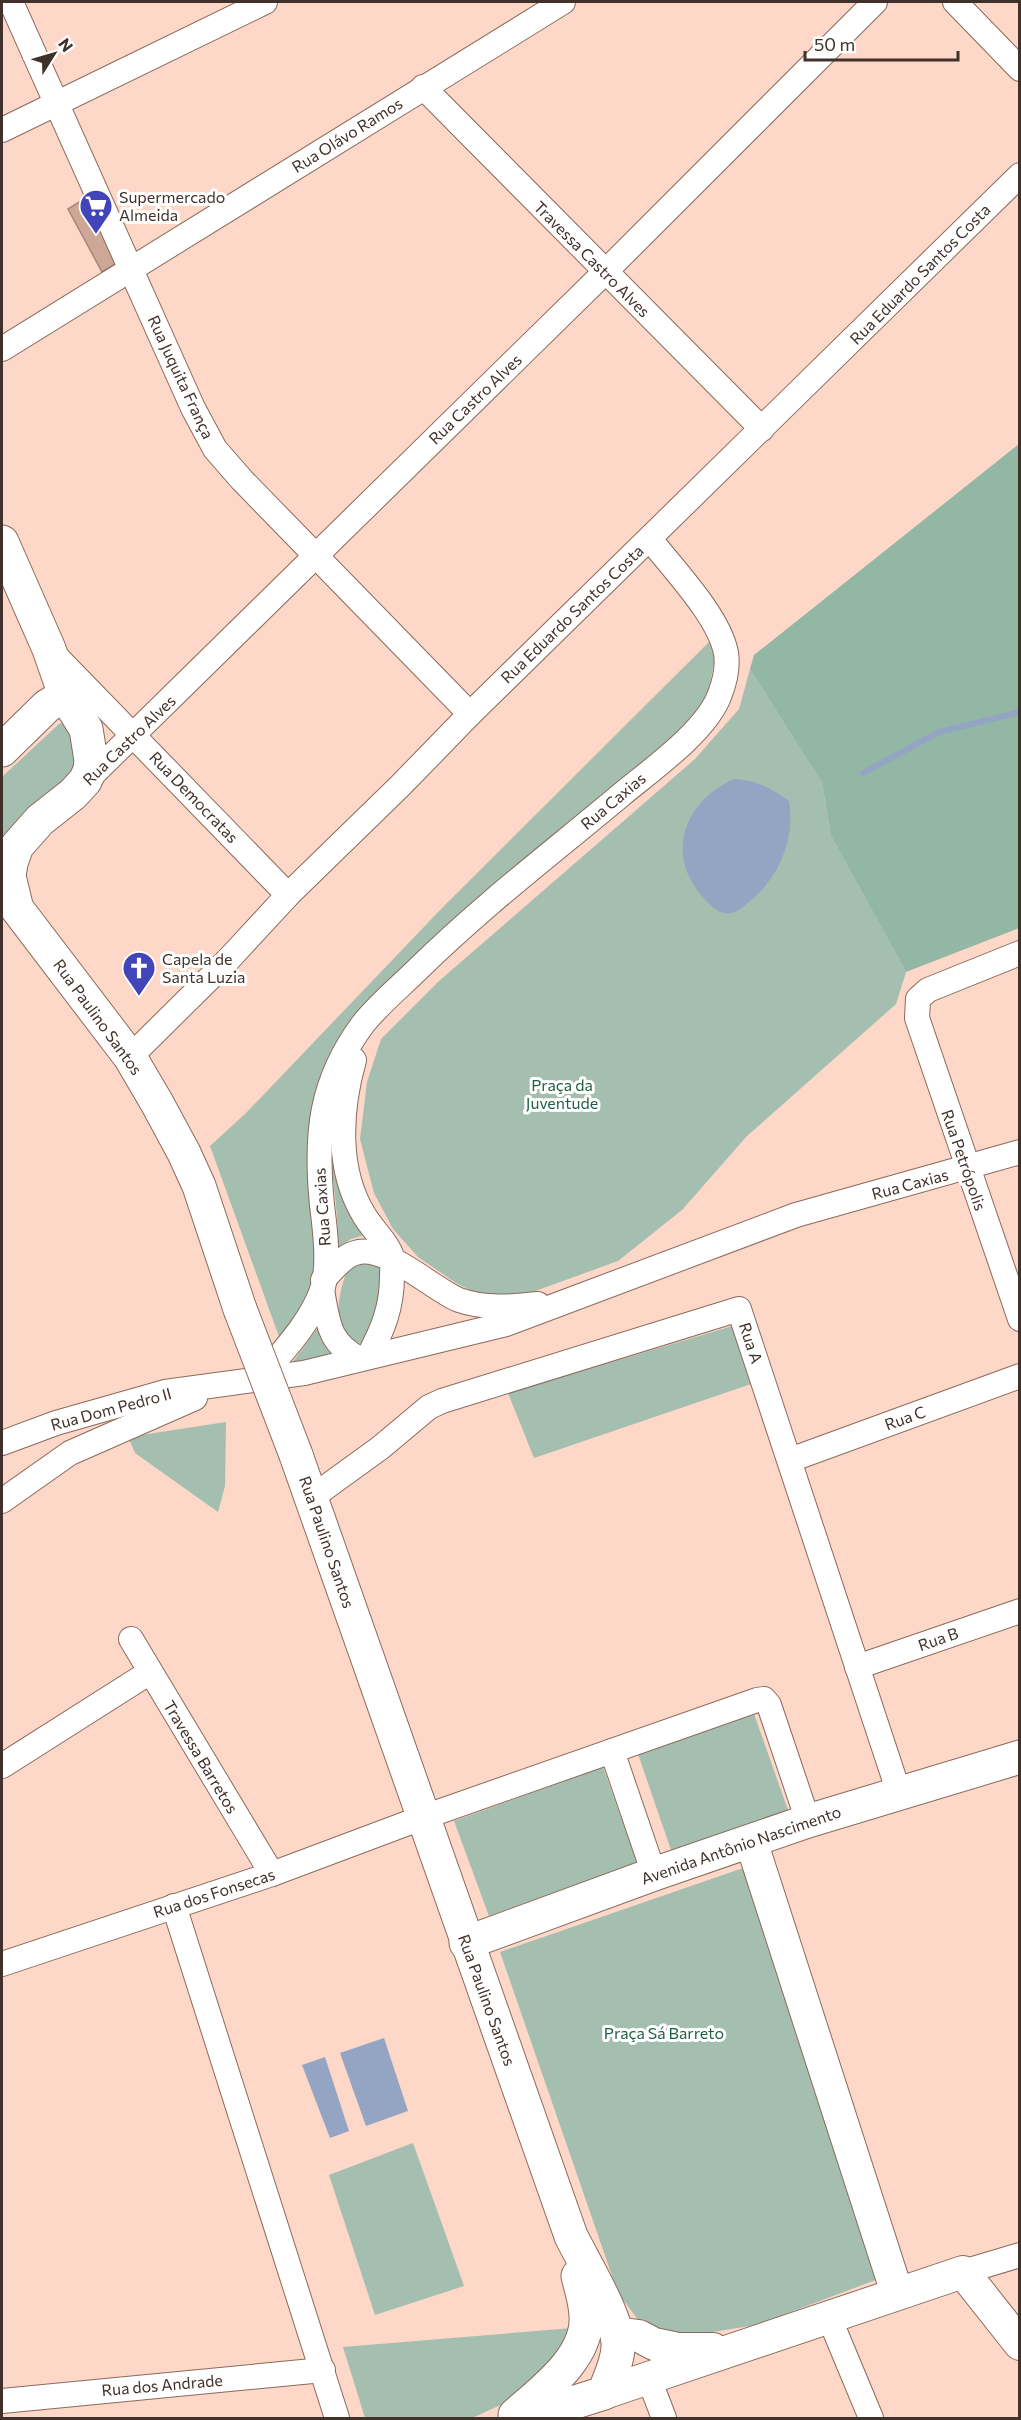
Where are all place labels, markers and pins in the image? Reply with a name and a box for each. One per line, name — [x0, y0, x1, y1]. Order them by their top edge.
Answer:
place label: Supermercado Almeida — [119, 187, 225, 224]
supermarket icon: Supermercado Almeida — [78, 188, 114, 235]
place label: Capela de Santa Luzia — [162, 949, 245, 986]
church icon: Capela de Santa Luzia — [121, 950, 157, 997]

